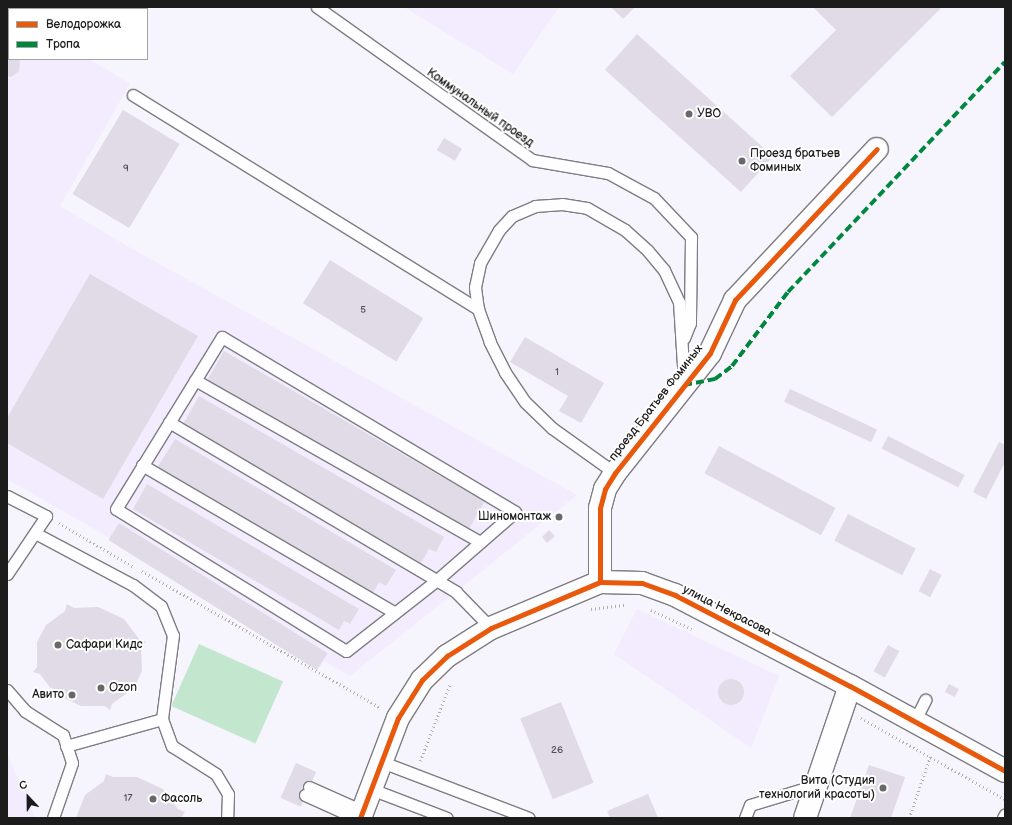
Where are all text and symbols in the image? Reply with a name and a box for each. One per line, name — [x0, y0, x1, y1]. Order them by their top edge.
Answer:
legend — [8, 8, 148, 60]
text: Велодорожка — [46, 17, 121, 32]
text: Тропа — [46, 37, 80, 52]
street label: Коммунальный проезд — [424, 66, 536, 150]
place label: УВО — [697, 107, 721, 121]
marker: УВО — [684, 109, 694, 119]
place label: Проезд братьев Фоминых — [750, 147, 840, 175]
marker: Проезд братьев Фоминых — [737, 156, 747, 166]
house number: 9 — [123, 163, 129, 175]
house number: 5 — [360, 305, 366, 317]
street label: проезд Братьев Фоминых — [606, 342, 706, 464]
house number: 1 — [555, 367, 559, 379]
place label: Шиномонтаж — [478, 510, 551, 524]
marker: Шиномонтаж — [554, 512, 564, 522]
street label: улица Некрасова — [680, 582, 774, 640]
place label: Сафари Кидс — [66, 638, 143, 652]
marker: Сафари Кидс — [53, 640, 63, 650]
place label: Ozon — [109, 681, 137, 695]
marker: Ozon — [96, 683, 106, 693]
place label: Авито — [32, 688, 64, 702]
marker: Авито — [67, 690, 77, 700]
house number: 26 — [551, 745, 563, 757]
place label: Вита (Студия технологий красоты) — [759, 774, 875, 802]
north arrow — [8, 777, 48, 817]
text: С — [17, 778, 29, 793]
marker: Вита (Студия технологий красоты) — [878, 783, 888, 793]
place label: Фасоль — [161, 792, 202, 806]
house number: 17 — [124, 793, 132, 805]
marker: Фасоль — [148, 794, 158, 804]

